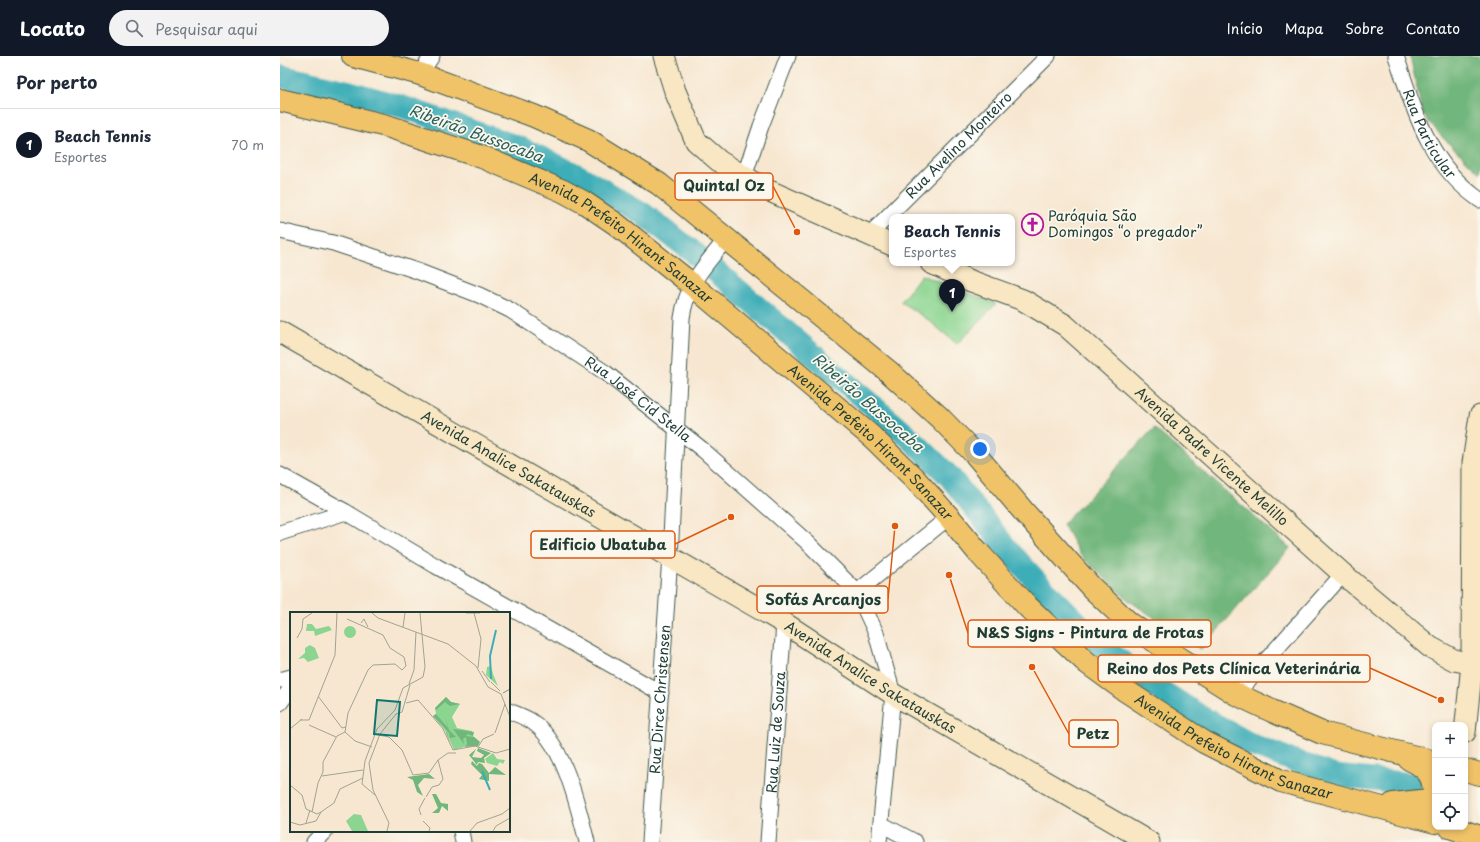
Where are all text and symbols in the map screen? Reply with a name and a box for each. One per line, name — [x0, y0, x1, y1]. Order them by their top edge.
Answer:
search box — [109, 10, 389, 46]
text: Locato — [20, 14, 85, 42]
icon: search — [123, 17, 145, 39]
text: Pesquisar aqui — [155, 17, 258, 40]
text: Início — [1227, 18, 1263, 39]
text: Mapa — [1285, 18, 1323, 39]
text: Sobre — [1345, 18, 1384, 39]
text: Contato — [1406, 18, 1460, 39]
text: Por perto — [16, 69, 97, 95]
street label: Rua Particular — [1398, 86, 1462, 183]
street label: Rua Avelino Monteiro — [900, 87, 1017, 203]
water label: Ribeirão Bussocaba — [406, 98, 547, 168]
text: Beach Tennis — [54, 124, 151, 147]
text: 1 — [26, 135, 32, 154]
text: 70 m — [231, 135, 264, 154]
text: Esportes — [54, 147, 107, 166]
street label: Avenida Prefeito Hirant Sanazar — [526, 167, 718, 309]
callout: Quintal Oz — [675, 173, 773, 200]
text: Quintal Oz — [683, 173, 765, 196]
place label: Paróquia São Domingos “o pregador” — [1048, 205, 1203, 242]
church icon: Paróquia São Domingos “o pregador” — [1020, 211, 1046, 237]
popup — [889, 214, 1015, 266]
text: Beach Tennis — [903, 219, 1001, 242]
text: Esportes — [903, 242, 956, 261]
pin: 1 — [939, 279, 965, 312]
water label: Ribeirão Bussocaba — [808, 347, 930, 457]
street label: Rua José Cid Stella — [581, 351, 696, 447]
street label: Avenida Prefeito Hirant Sanazar — [783, 359, 959, 525]
street label: Avenida Padre Vicente Melillo — [1131, 382, 1294, 531]
street label: Avenida Analice Sakatauskas — [418, 405, 600, 522]
your location — [970, 439, 990, 459]
callout: Edificio Ubatuba — [531, 531, 675, 558]
text: Edificio Ubatuba — [539, 532, 667, 555]
callout: Sofás Arcanjos — [757, 586, 888, 613]
text: Sofás Arcanjos — [765, 587, 881, 610]
inset map — [290, 612, 510, 832]
street label: Avenida Analice Sakatauskas — [781, 615, 960, 738]
callout: N&S Signs - Pintura de Frotas — [968, 620, 1211, 647]
text: N&S Signs - Pintura de Frotas — [976, 620, 1204, 643]
street label: Rua Dirce Christensen — [644, 624, 675, 775]
callout: Reino dos Pets Clínica Veterinária — [1098, 655, 1370, 682]
text: Reino dos Pets Clínica Veterinária — [1107, 656, 1361, 679]
street label: Rua Luiz de Souza — [761, 670, 790, 794]
street label: Avenida Prefeito Hirant Sanazar — [1131, 688, 1336, 804]
callout: Petz — [1069, 720, 1118, 747]
text: Petz — [1077, 721, 1109, 744]
map controls — [1432, 722, 1468, 830]
button: + — [1432, 722, 1468, 758]
button: − — [1432, 758, 1468, 794]
button: locate — [1432, 794, 1468, 830]

